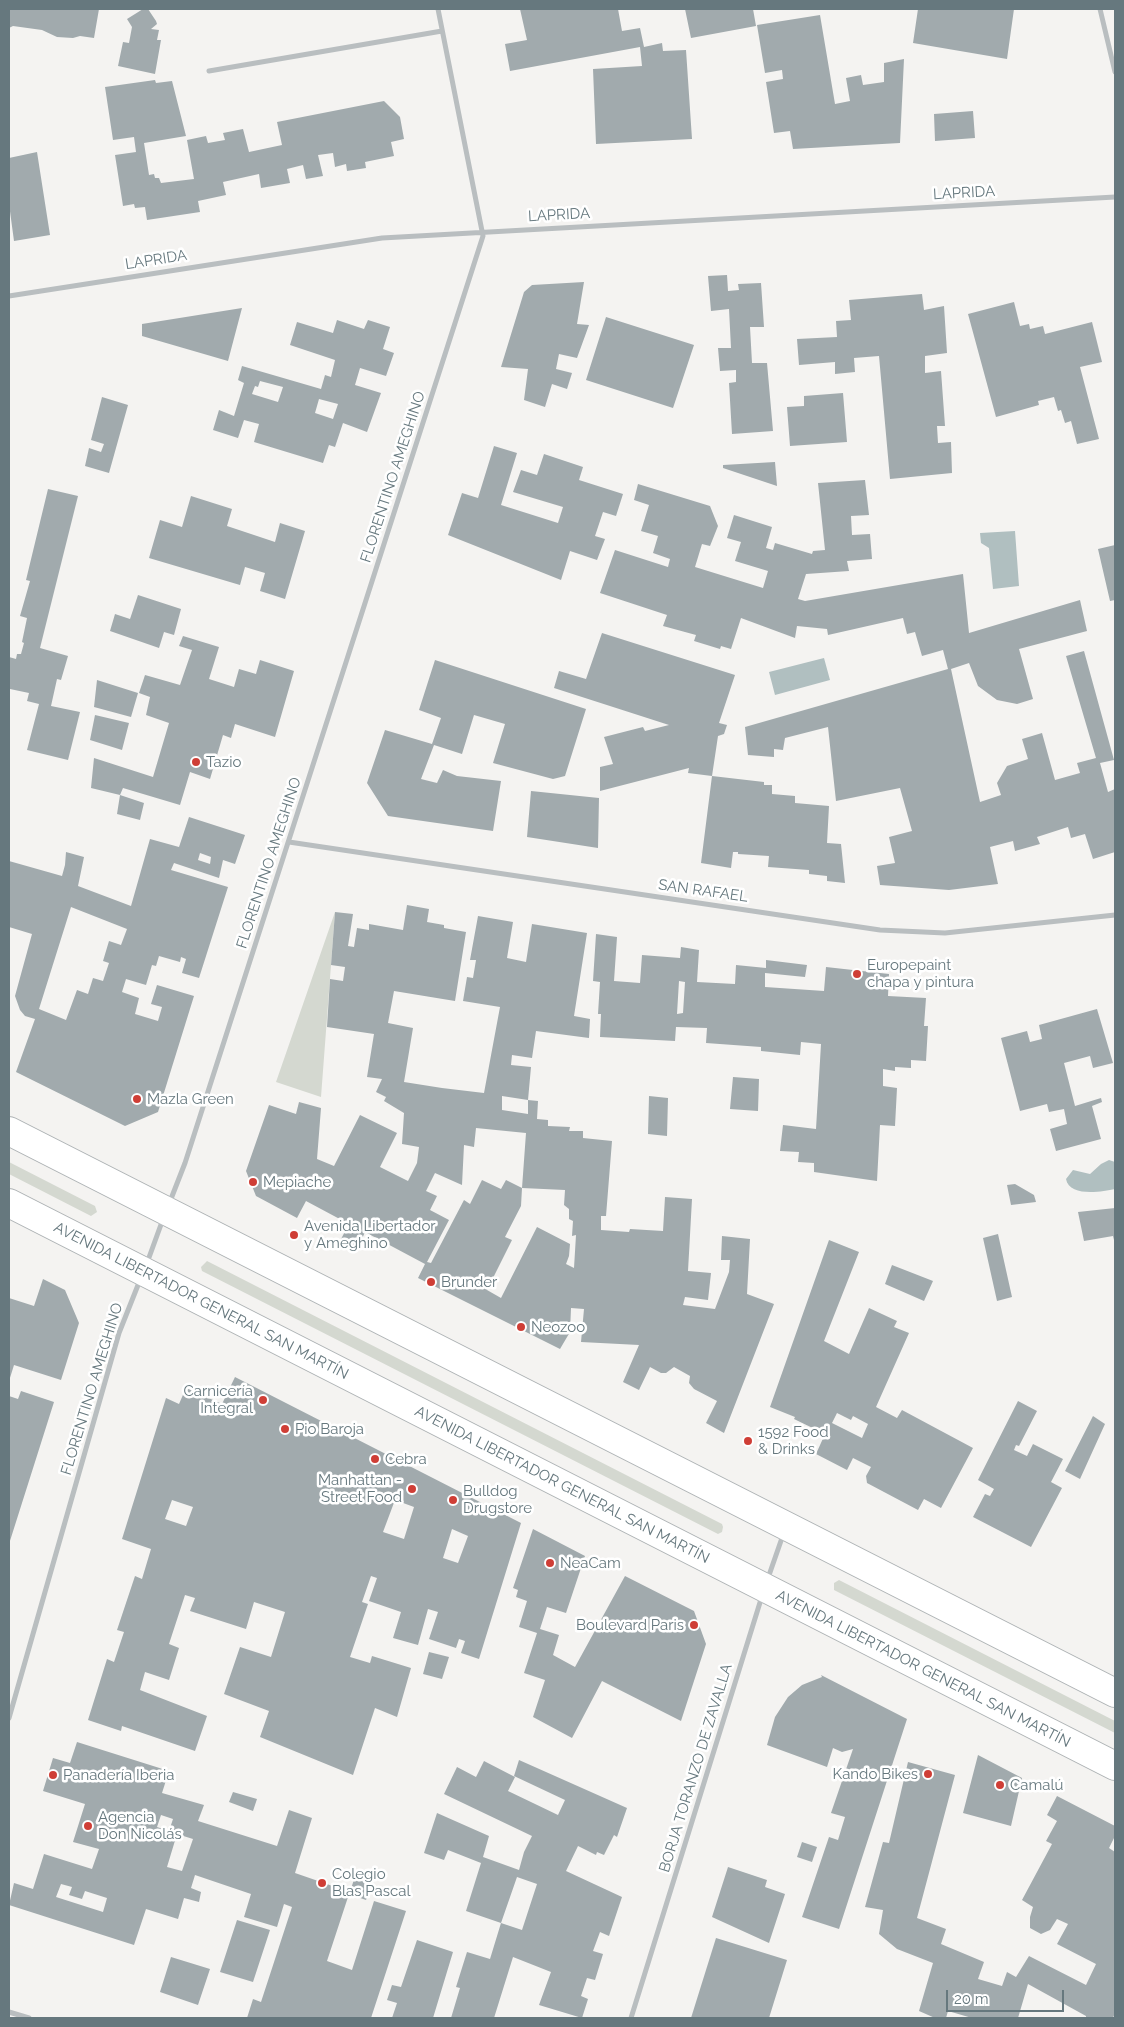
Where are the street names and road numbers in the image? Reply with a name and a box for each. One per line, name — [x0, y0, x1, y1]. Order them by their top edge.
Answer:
street label: LAPRIDA — [932, 182, 996, 204]
street label: LAPRIDA — [527, 204, 591, 226]
street label: LAPRIDA — [124, 246, 188, 274]
street label: FLORENTINO AMEGHINO — [357, 389, 429, 565]
street label: FLORENTINO AMEGHINO — [233, 775, 305, 951]
street label: SAN RAFAEL — [657, 876, 749, 906]
street label: AVENIDA LIBERTADOR GENERAL SAN MARTÍN — [51, 1218, 351, 1384]
street label: FLORENTINO AMEGHINO — [57, 1301, 127, 1477]
street label: AVENIDA LIBERTADOR GENERAL SAN MARTÍN — [412, 1402, 712, 1568]
street label: AVENIDA LIBERTADOR GENERAL SAN MARTÍN — [773, 1586, 1073, 1752]
street label: BORJA TORANZO DE ZAVALLA — [656, 1662, 736, 1874]

